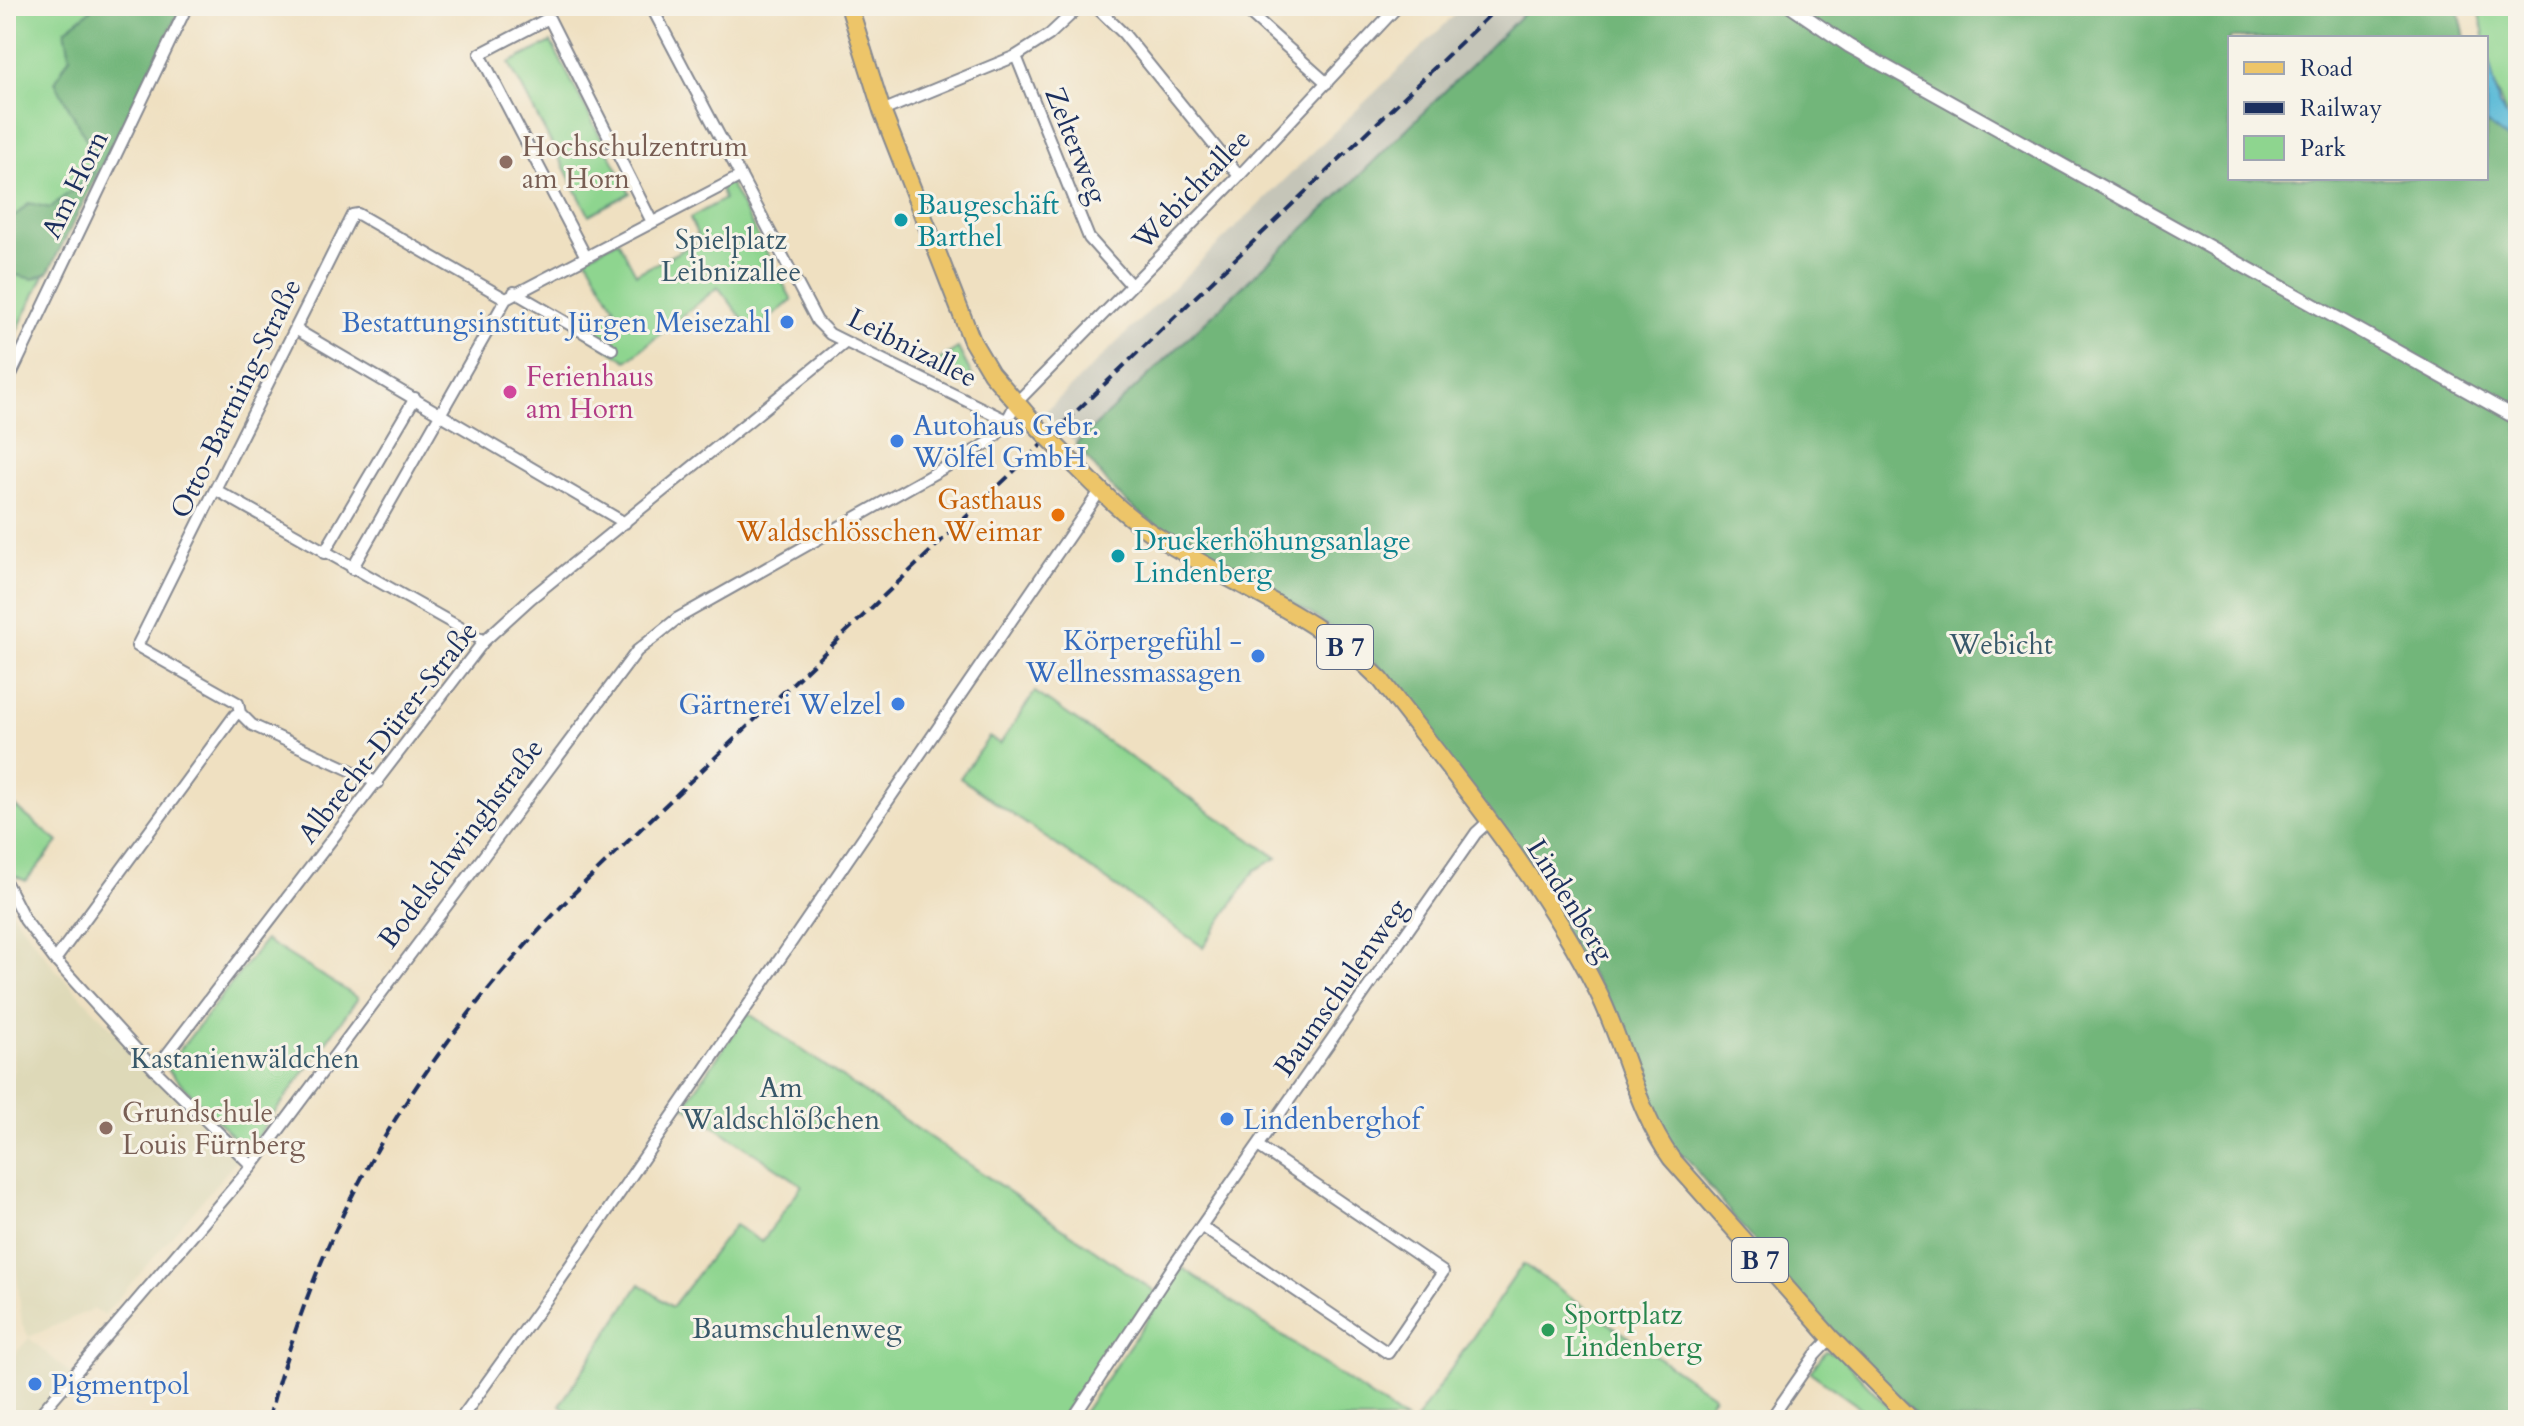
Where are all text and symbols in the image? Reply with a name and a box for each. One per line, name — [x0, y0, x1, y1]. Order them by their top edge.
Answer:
legend — [2228, 36, 2488, 180]
text: Road — [2300, 52, 2353, 85]
street label: Zelterweg — [1036, 81, 1117, 210]
text: Railway — [2300, 92, 2382, 125]
street label: Webichtallee — [1123, 121, 1259, 259]
street label: Am Horn — [32, 124, 117, 245]
place label: Hochschulzentrum am Horn — [522, 128, 748, 198]
text: Park — [2300, 132, 2346, 165]
marker: Hochschulzentrum am Horn — [497, 153, 515, 171]
place label: Baugeschäft Barthel — [917, 186, 1059, 256]
marker: Baugeschäft Barthel — [892, 211, 910, 229]
park label: Spielplatz Leibnizallee — [661, 221, 801, 291]
street label: Otto-Bartning-Straße — [161, 272, 310, 525]
street label: Leibnizallee — [841, 299, 984, 397]
place label: Bestattungsinstitut Jürgen Meisezahl — [341, 304, 771, 342]
marker: Bestattungsinstitut Jürgen Meisezahl — [778, 313, 796, 331]
place label: Ferienhaus am Horn — [526, 358, 654, 428]
marker: Ferienhaus am Horn — [501, 383, 519, 401]
place label: Autohaus Gebr. Wölfel GmbH — [912, 407, 1099, 477]
marker: Autohaus Gebr. Wölfel GmbH — [888, 432, 906, 450]
place label: Gasthaus Waldschlösschen Weimar — [736, 481, 1043, 551]
marker: Gasthaus Waldschlösschen Weimar — [1049, 506, 1067, 524]
place label: Druckerhöhungsanlage Lindenberg — [1134, 522, 1411, 592]
marker: Druckerhöhungsanlage Lindenberg — [1109, 547, 1127, 565]
street label: Albrecht-Dürer-Straße — [289, 613, 487, 852]
place label: Körpergefühl - Wellnessmassagen — [1025, 622, 1242, 692]
road number: B 7 — [1317, 625, 1373, 669]
park label: Webicht — [1948, 626, 2053, 664]
marker: Körpergefühl - Wellnessmassagen — [1249, 647, 1267, 665]
place label: Gärtnerei Welzel — [678, 686, 882, 724]
marker: Gärtnerei Welzel — [889, 695, 907, 713]
street label: Bodelschwinghstraße — [369, 731, 552, 956]
street label: Lindenberg — [1517, 832, 1623, 969]
street label: Baumschulenweg — [1265, 891, 1417, 1084]
park label: Kastanienwäldchen — [130, 1040, 360, 1078]
park label: Am Waldschlößchen — [681, 1069, 880, 1139]
place label: Grundschule Louis Fürnberg — [122, 1094, 306, 1164]
place label: Lindenberghof — [1243, 1101, 1424, 1139]
marker: Lindenberghof — [1218, 1110, 1236, 1128]
marker: Grundschule Louis Fürnberg — [97, 1119, 115, 1137]
road number: B 7 — [1732, 1238, 1788, 1282]
place label: Sportplatz Lindenberg — [1564, 1296, 1702, 1366]
park label: Baumschulenweg — [692, 1310, 902, 1348]
marker: Sportplatz Lindenberg — [1539, 1321, 1557, 1339]
place label: Pigmentpol — [51, 1366, 189, 1404]
marker: Pigmentpol — [26, 1375, 44, 1393]

